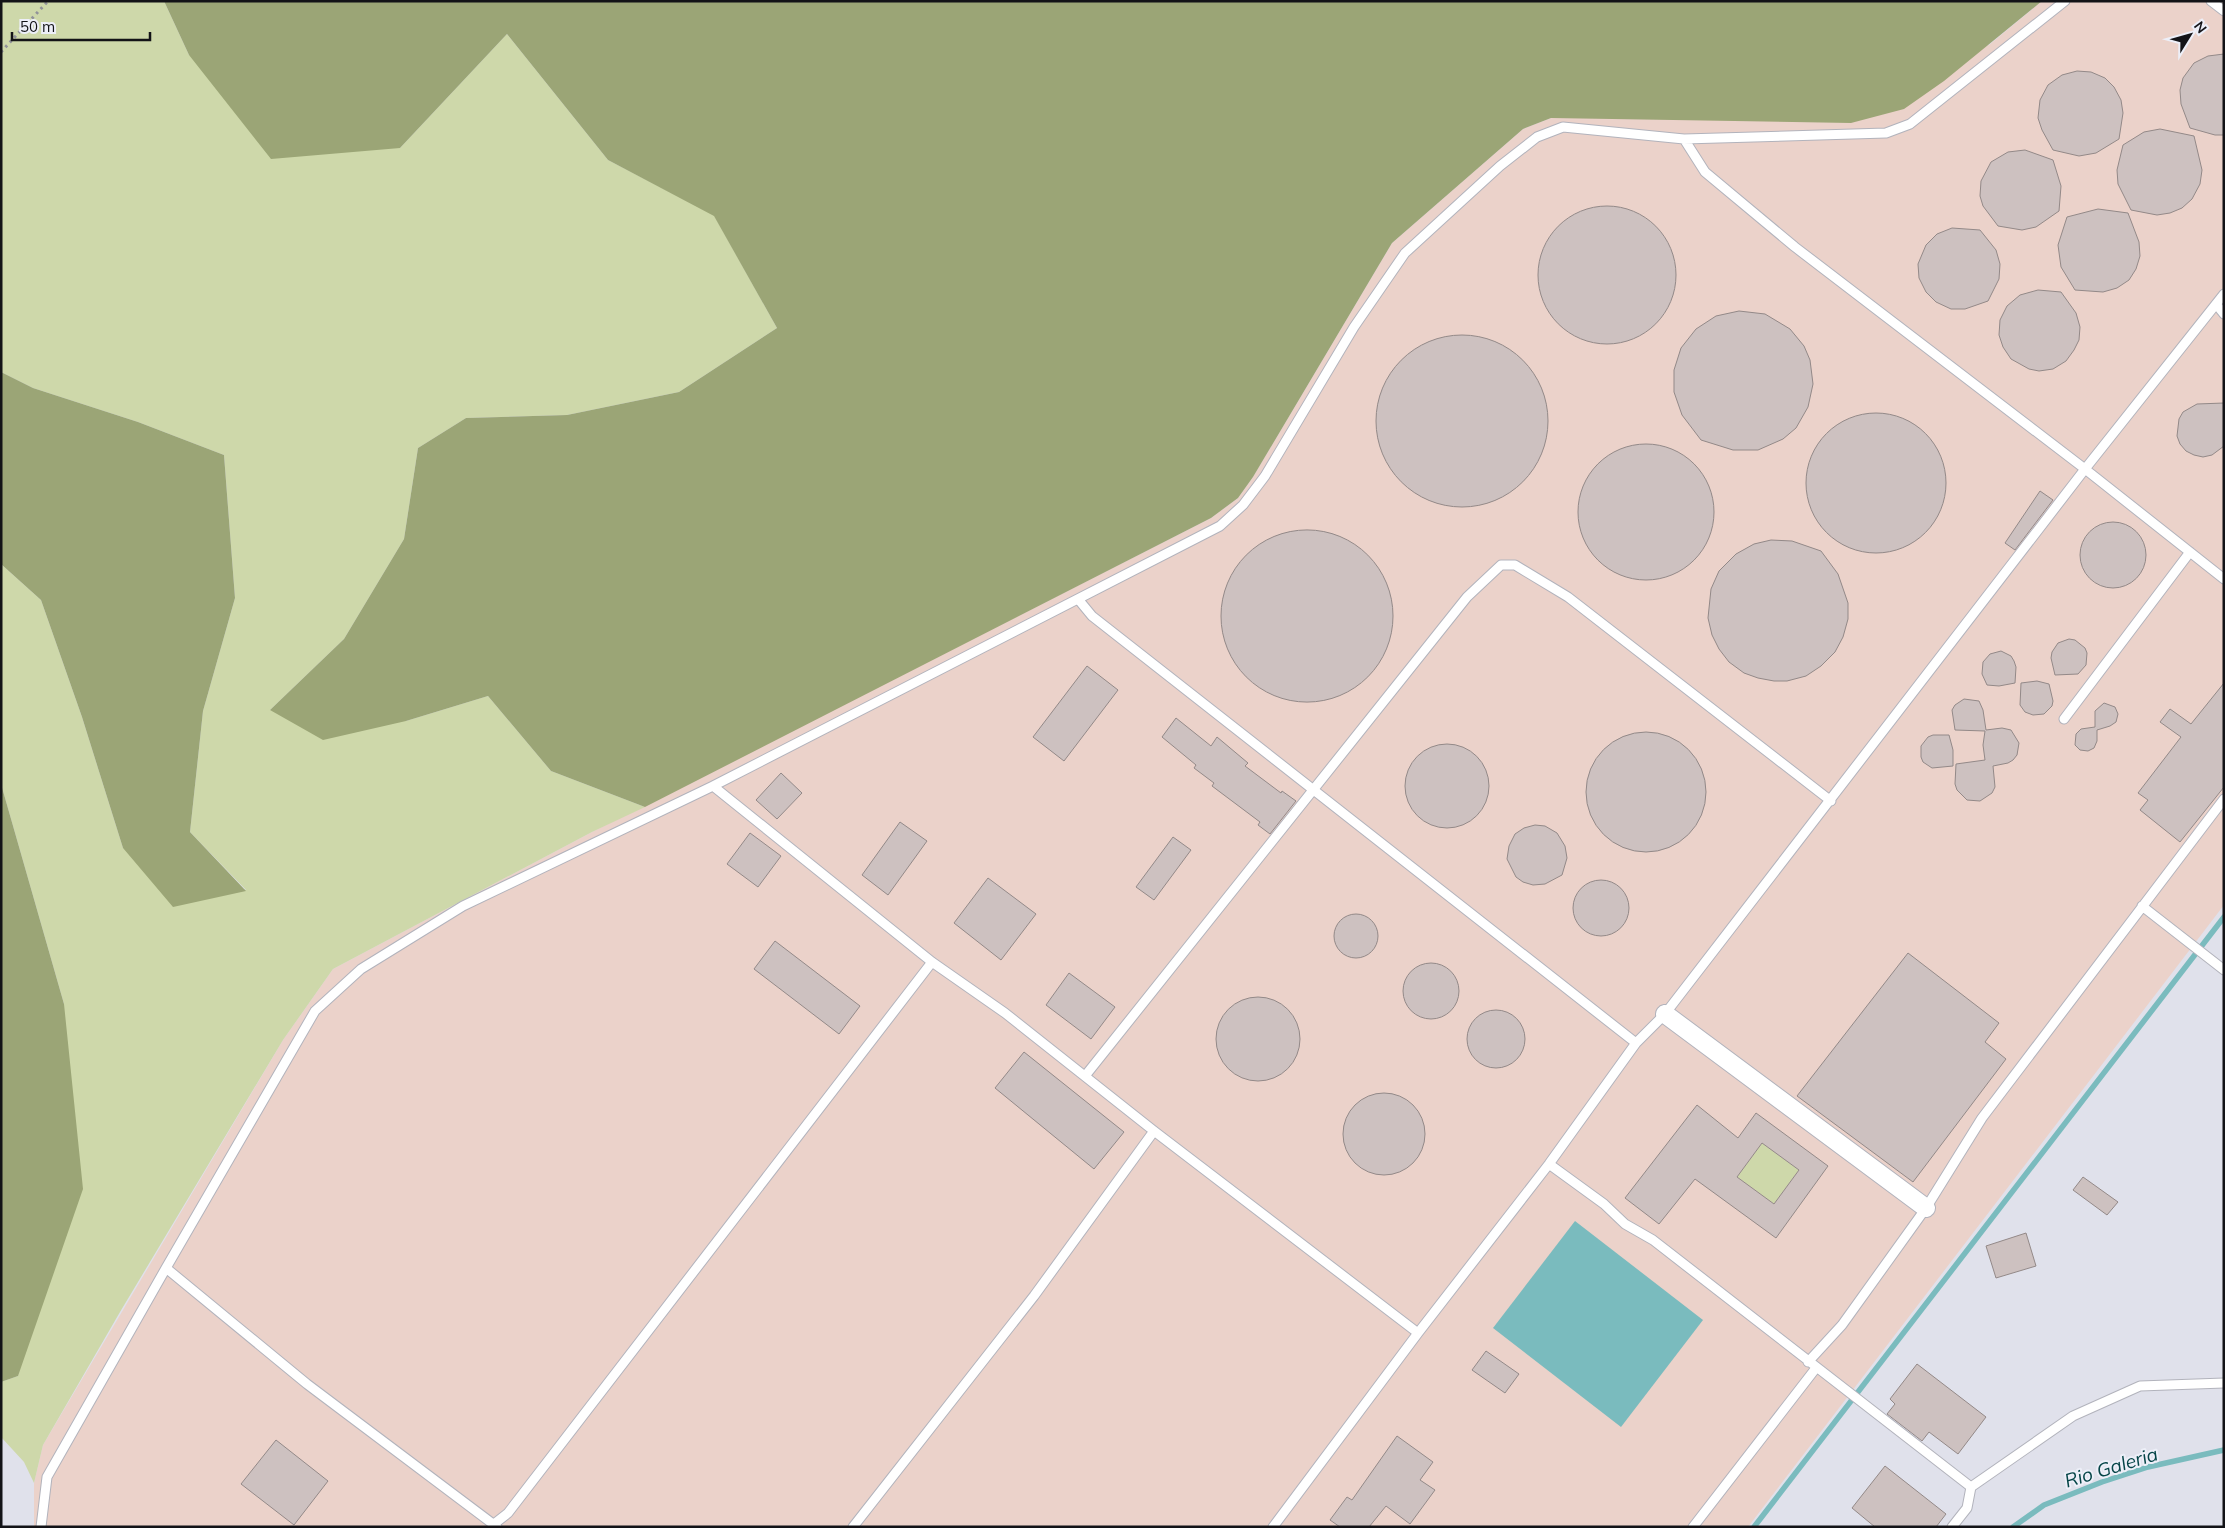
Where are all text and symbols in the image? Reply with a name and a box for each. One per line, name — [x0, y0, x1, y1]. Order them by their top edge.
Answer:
scale bar — [12, 10, 150, 42]
north arrow — [2165, 10, 2215, 60]
text: 50 m — [20, 17, 55, 36]
text: N — [2190, 18, 2211, 37]
water label: Rio Galeria — [2061, 1441, 2161, 1493]

